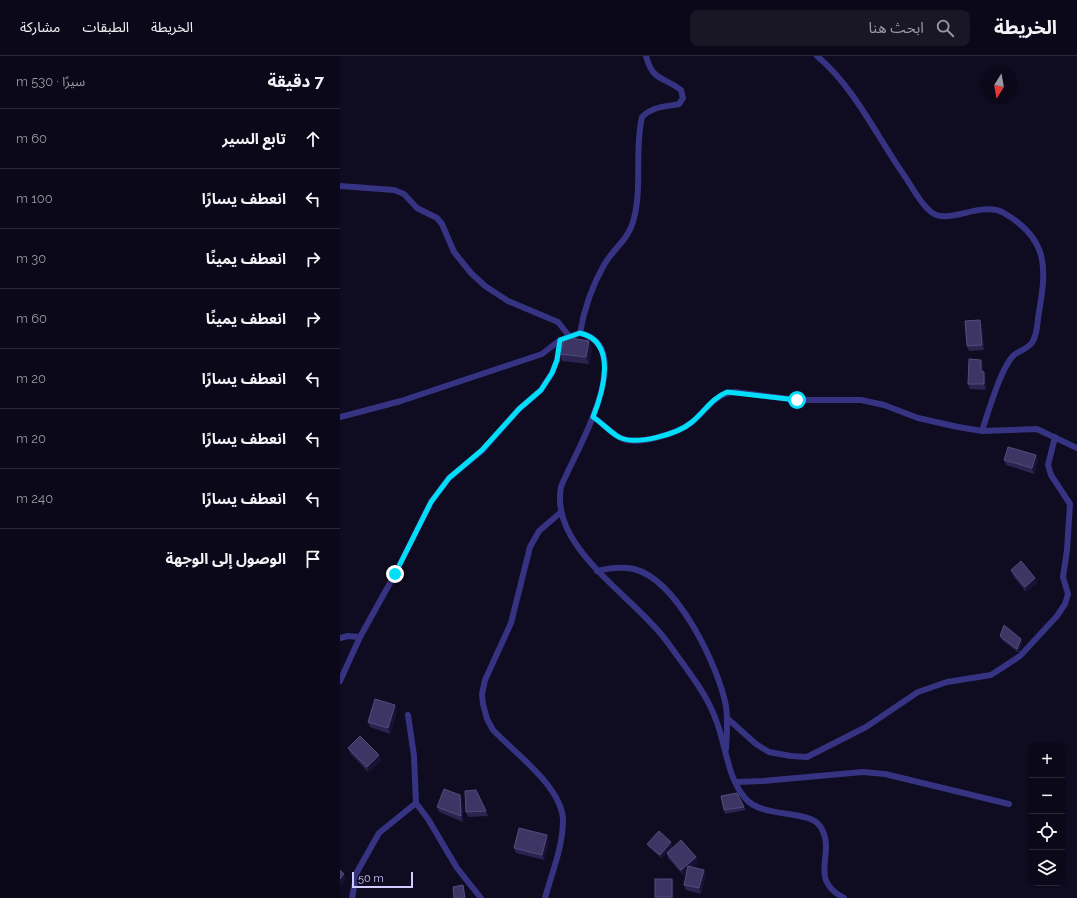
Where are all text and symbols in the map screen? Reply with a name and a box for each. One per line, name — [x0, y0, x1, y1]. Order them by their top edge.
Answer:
search box — [690, 10, 970, 46]
text: الخريطة — [994, 16, 1057, 38]
icon: search — [934, 17, 956, 39]
text: مشاركة — [20, 19, 60, 35]
text: الطبقات — [82, 19, 129, 35]
text: الخريطة — [151, 19, 193, 35]
text: ابحث هنا — [868, 19, 924, 37]
north arrow — [981, 68, 1017, 104]
text: 7 دقيقة — [268, 71, 324, 91]
text: سيرًا · 530 m — [16, 74, 85, 89]
icon: ahead — [302, 128, 324, 150]
text: تابع السير — [222, 130, 286, 148]
text: 60 m — [16, 131, 47, 146]
icon: left — [302, 188, 324, 210]
text: انعطف يسارًا — [202, 190, 286, 208]
text: 100 m — [16, 191, 53, 206]
icon: right — [302, 248, 324, 270]
text: انعطف يمينًا — [206, 250, 286, 268]
text: 30 m — [16, 251, 46, 266]
icon: right — [302, 308, 324, 330]
text: انعطف يمينًا — [206, 310, 286, 328]
text: 60 m — [16, 311, 47, 326]
icon: left — [302, 368, 324, 390]
text: انعطف يسارًا — [202, 370, 286, 388]
text: 20 m — [16, 371, 46, 386]
route start — [788, 391, 806, 409]
icon: left — [302, 428, 324, 450]
text: انعطف يسارًا — [202, 430, 286, 448]
text: 20 m — [16, 431, 46, 446]
icon: left — [302, 488, 324, 510]
text: انعطف يسارًا — [202, 490, 286, 508]
text: 240 m — [16, 491, 53, 506]
icon: arrive — [302, 548, 324, 570]
text: الوصول إلى الوجهة — [166, 550, 286, 568]
route end — [386, 565, 404, 583]
map controls — [1029, 742, 1065, 886]
button: + — [1029, 742, 1065, 778]
button: − — [1029, 778, 1065, 814]
button: locate — [1029, 814, 1065, 850]
button: layers — [1029, 850, 1065, 886]
scale bar — [352, 870, 413, 889]
text: 50 m — [358, 872, 384, 885]

